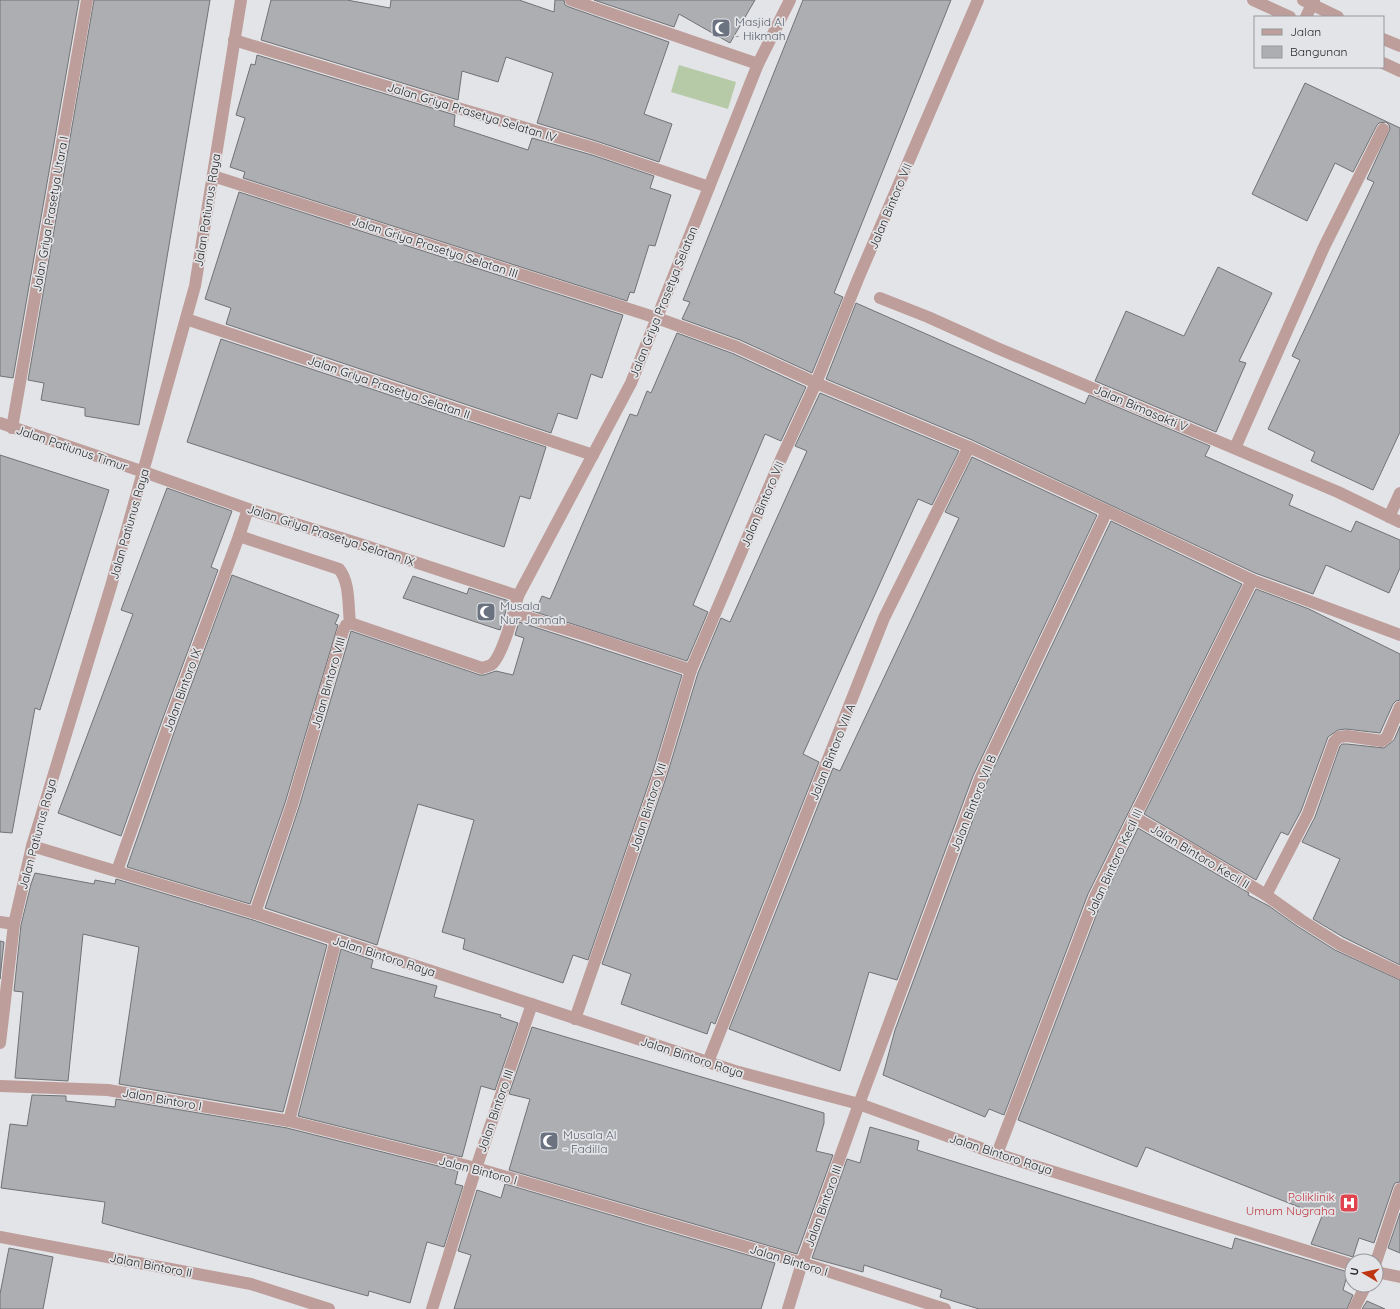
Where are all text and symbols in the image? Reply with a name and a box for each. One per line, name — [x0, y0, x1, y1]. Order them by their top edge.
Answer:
place label: Masjid Al - Hikmah — [735, 14, 786, 43]
legend — [1254, 16, 1384, 68]
mosque icon: Masjid Al - Hikmah — [710, 17, 732, 39]
text: Jalan — [1290, 24, 1321, 39]
text: Bangunan — [1290, 44, 1347, 59]
street label: Jalan Griya Prasetya Selatan IV — [386, 79, 558, 145]
street label: Jalan Griya Prasetya Utara I — [29, 135, 71, 293]
street label: Jalan Patiunus Raya — [191, 152, 223, 268]
street label: Jalan Bintoro VII — [865, 161, 915, 251]
street label: Jalan Griya Prasetya Selatan III — [350, 213, 520, 281]
street label: Jalan Griya Prasetya Selatan — [626, 224, 700, 380]
street label: Jalan Griya Prasetya Selatan II — [306, 352, 472, 422]
street label: Jalan Bimasakti V — [1092, 382, 1190, 435]
street label: Jalan Patiunus Timur — [14, 422, 130, 474]
street label: Jalan Bintoro VII — [737, 459, 787, 549]
street label: Jalan Patiunus Raya — [106, 467, 152, 581]
street label: Jalan Griya Prasetya Selatan IX — [245, 501, 417, 569]
place label: Musala Nur Jannah — [500, 598, 566, 627]
mosque icon: Musala Nur Jannah — [475, 601, 497, 623]
street label: Jalan Bintoro VIII — [308, 635, 348, 731]
street label: Jalan Bintoro IX — [160, 646, 204, 734]
street label: Jalan Bintoro VII A — [806, 701, 858, 802]
street label: Jalan Bintoro VII B — [947, 752, 999, 854]
street label: Jalan Bintoro VII — [627, 761, 669, 853]
street label: Jalan Patiunus Raya — [15, 777, 59, 891]
street label: Jalan Bintoro Kecil III — [1083, 806, 1145, 918]
street label: Jalan Bintoro Kecil II — [1148, 820, 1252, 892]
street label: Jalan Bintoro Raya — [331, 932, 437, 980]
street label: Jalan Bintoro Raya — [639, 1033, 745, 1081]
street label: Jalan Bintoro III — [474, 1068, 516, 1154]
street label: Jalan Bintoro I — [121, 1085, 203, 1113]
place label: Musala Al - Fadilla — [563, 1127, 617, 1156]
mosque icon: Musala Al - Fadilla — [538, 1130, 560, 1152]
street label: Jalan Bintoro Raya — [948, 1130, 1054, 1178]
street label: Jalan Bintoro I — [437, 1152, 519, 1188]
street label: Jalan Bintoro III — [801, 1163, 845, 1249]
place label: Poliklinik Umum Nugraha — [1246, 1189, 1335, 1218]
hospital icon: Poliklinik Umum Nugraha — [1338, 1192, 1360, 1214]
street label: Jalan Bintoro I — [748, 1241, 830, 1279]
street label: Jalan Bintoro II — [108, 1250, 194, 1280]
north arrow — [1344, 1253, 1384, 1293]
text: U — [1347, 1267, 1362, 1276]

